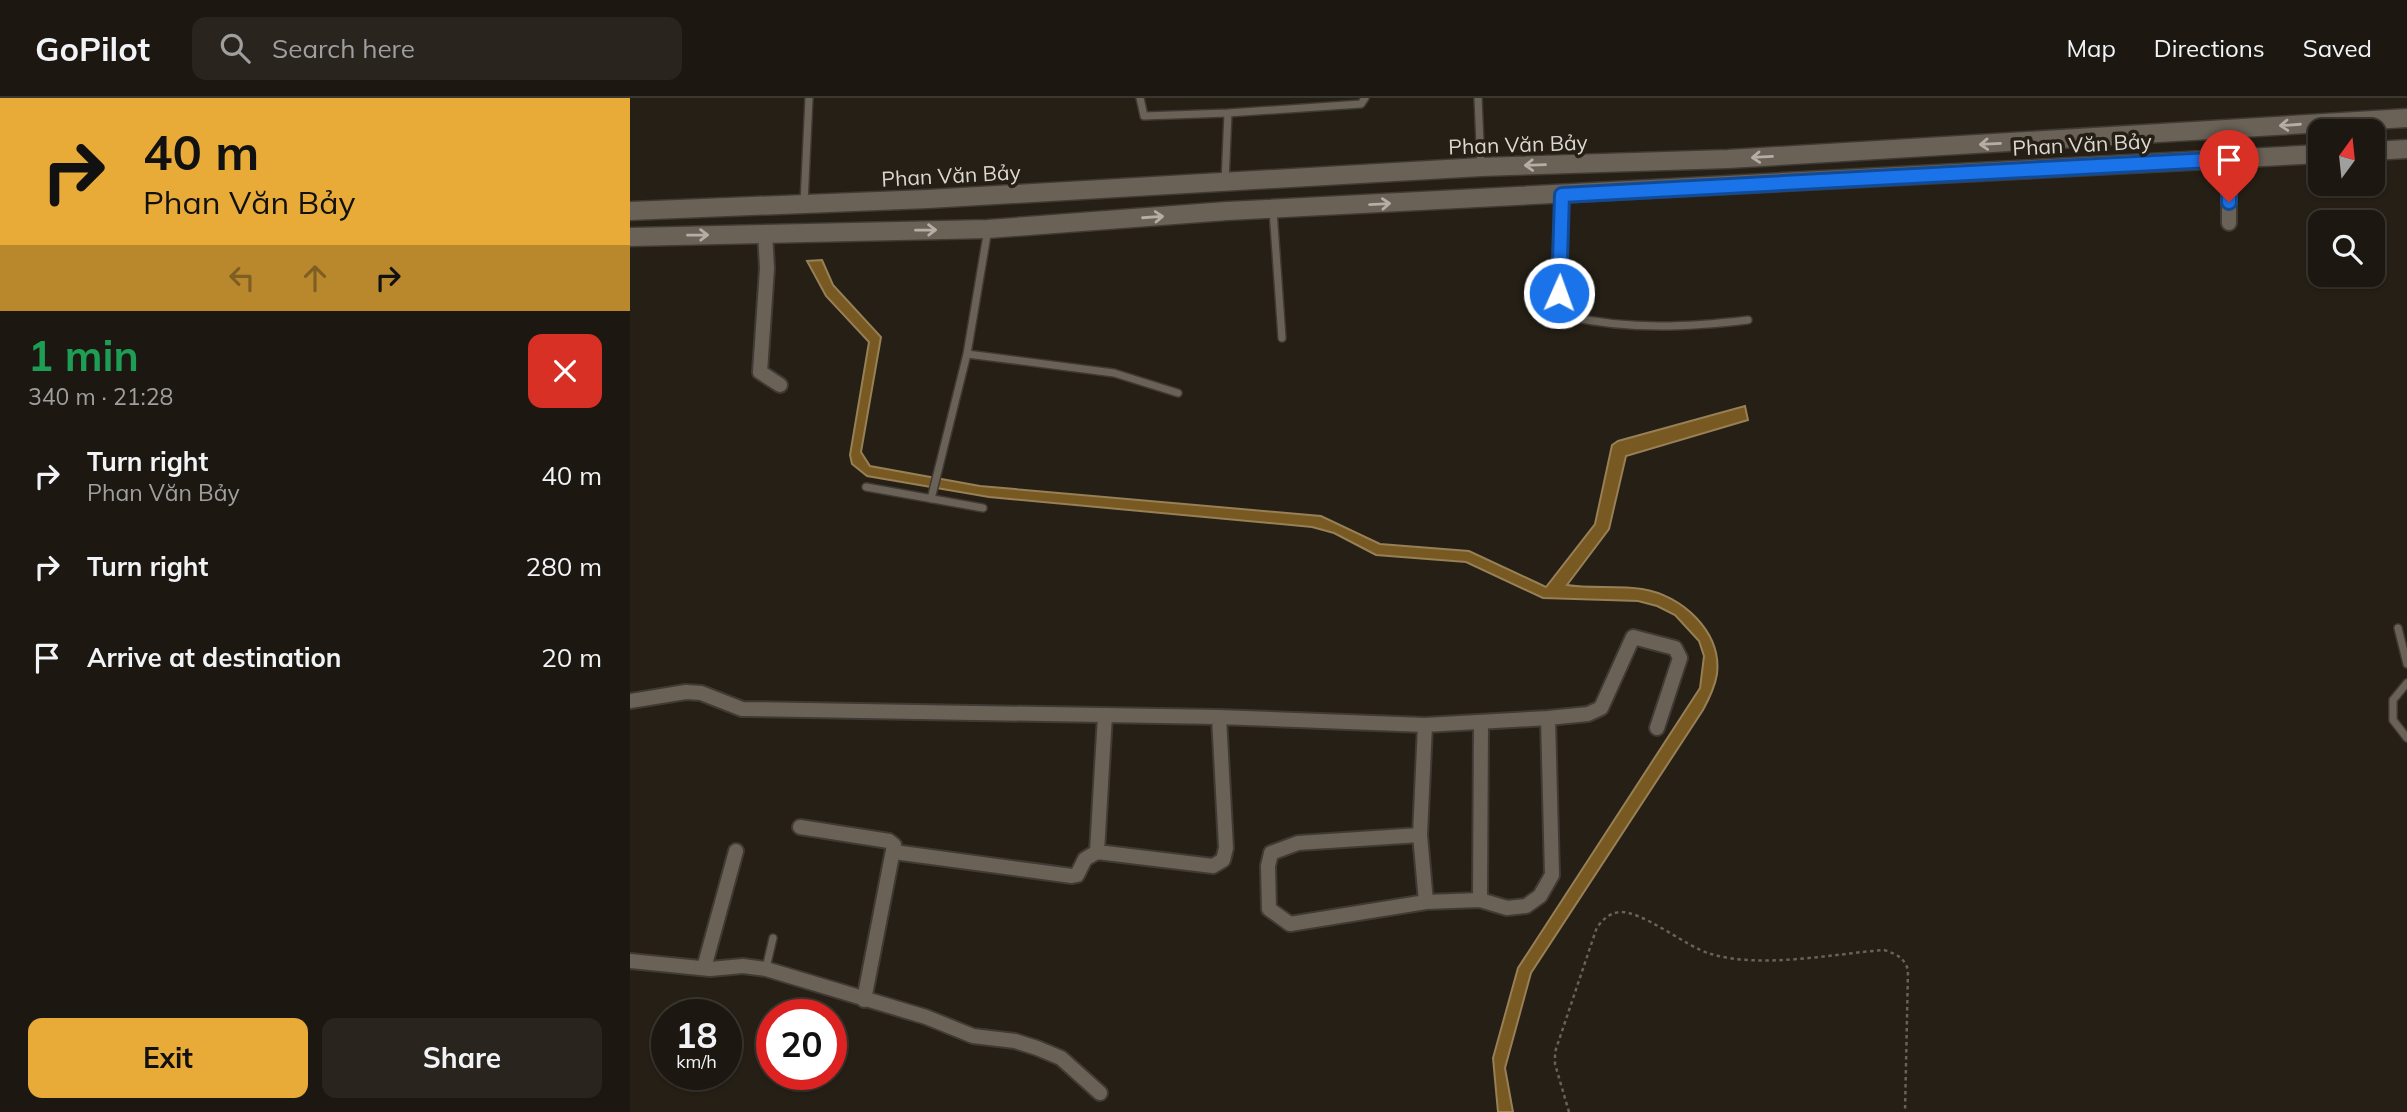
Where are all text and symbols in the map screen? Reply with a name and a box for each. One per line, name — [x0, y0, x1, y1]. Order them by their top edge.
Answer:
search box — [192, 17, 682, 80]
text: GoPilot — [35, 28, 150, 69]
icon: search — [216, 29, 254, 67]
text: Search here — [272, 32, 415, 65]
text: Map — [2066, 33, 2116, 63]
text: Directions — [2154, 33, 2265, 63]
text: Saved — [2303, 33, 2372, 63]
one-way arrow — [2279, 119, 2302, 132]
north arrow — [2308, 119, 2385, 196]
map controls — [2308, 119, 2385, 287]
text: 40 m — [143, 121, 259, 182]
icon: right — [28, 126, 119, 217]
street label: Phan Văn Bảy — [2012, 127, 2152, 161]
street label: Phan Văn Bảy — [1448, 129, 1588, 159]
pin — [2199, 130, 2259, 202]
one-way arrow — [1979, 138, 2001, 151]
icon: arrive — [2210, 141, 2248, 179]
one-way arrow — [1752, 151, 1774, 164]
street label: Phan Văn Bảy — [881, 158, 1021, 192]
one-way arrow — [1524, 159, 1547, 172]
text: Phan Văn Bảy — [143, 182, 355, 222]
one-way arrow — [1368, 198, 1391, 211]
one-way arrow — [1141, 210, 1164, 223]
button: search — [2308, 210, 2385, 287]
one-way arrow — [914, 223, 937, 237]
one-way arrow — [686, 228, 709, 242]
position arrow — [1522, 256, 1596, 330]
icon: left — [223, 259, 261, 297]
icon: ahead — [296, 259, 334, 297]
icon: right — [369, 259, 407, 297]
text: 1 min — [28, 329, 139, 382]
button: close — [528, 334, 602, 408]
text: 340 m · 21:28 — [28, 382, 173, 411]
text: Turn right — [87, 445, 208, 478]
icon: right — [28, 457, 66, 495]
text: 40 m — [541, 459, 602, 492]
text: Phan Văn Bảy — [87, 478, 240, 507]
icon: right — [28, 548, 66, 586]
text: Turn right — [87, 550, 208, 583]
text: 280 m — [526, 550, 602, 583]
icon: arrive — [28, 639, 66, 677]
text: Arrive at destination — [87, 641, 342, 674]
text: 20 m — [541, 641, 602, 674]
speed limit sign: 20 — [756, 999, 847, 1090]
text: 18 — [675, 1013, 718, 1057]
button: Exit — [28, 1018, 308, 1098]
button: Share — [322, 1018, 602, 1098]
text: km/h — [676, 1050, 717, 1073]

